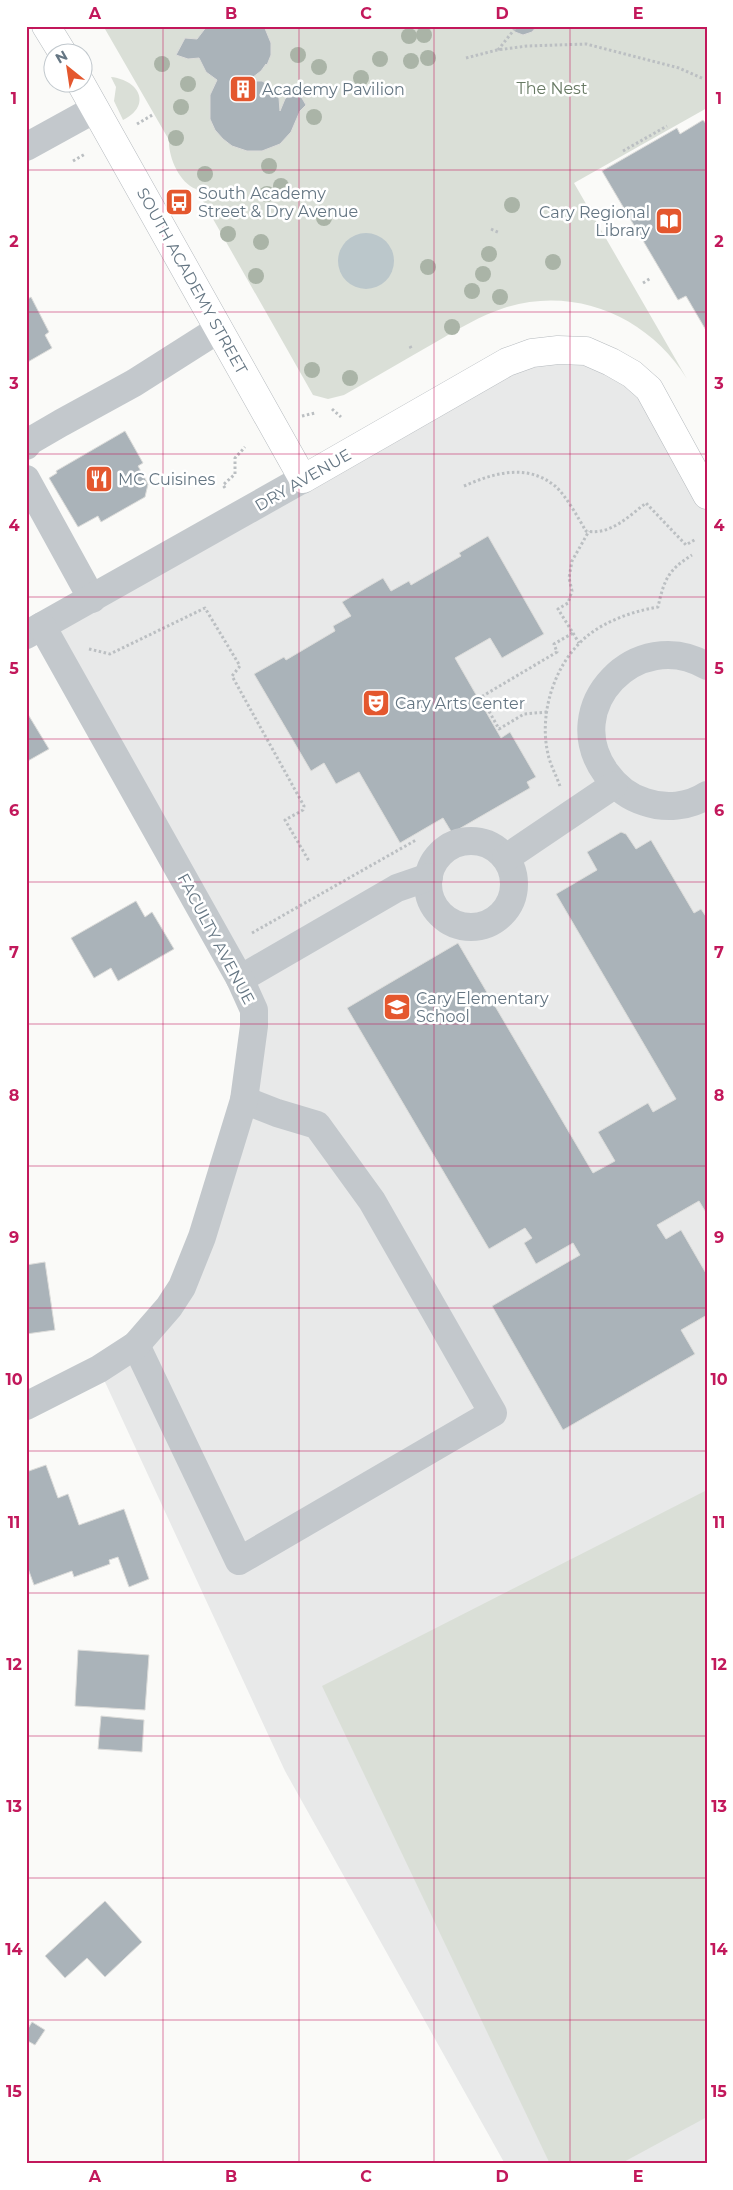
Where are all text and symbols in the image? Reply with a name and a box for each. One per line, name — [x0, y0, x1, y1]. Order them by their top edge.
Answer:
text: A — [88, 4, 102, 23]
text: B — [225, 4, 237, 23]
text: C — [360, 4, 372, 23]
text: D — [495, 4, 509, 23]
text: E — [633, 4, 643, 23]
north arrow — [42, 42, 92, 92]
text: N — [52, 46, 71, 67]
building icon: Academy Pavilion — [228, 74, 258, 104]
park label: The Nest — [517, 79, 588, 98]
place label: Academy Pavilion — [262, 80, 405, 99]
text: 1 — [11, 89, 17, 108]
text: 1 — [716, 89, 722, 108]
street label: SOUTH ACADEMY STREET — [133, 184, 252, 378]
place label: South Academy Street & Dry Avenue — [198, 184, 358, 221]
bus stop icon: South Academy Street & Dry Avenue — [164, 187, 194, 217]
place label: Cary Regional Library — [539, 203, 650, 240]
library icon: Cary Regional Library — [654, 206, 684, 236]
text: 2 — [9, 232, 19, 251]
text: 2 — [714, 232, 724, 251]
text: 3 — [8, 374, 19, 393]
text: 3 — [713, 374, 724, 393]
street label: DRY AVENUE — [252, 445, 354, 515]
restaurant icon: MC Cuisines — [84, 464, 114, 494]
place label: MC Cuisines — [118, 470, 216, 489]
text: 4 — [8, 516, 20, 535]
text: 4 — [713, 516, 725, 535]
text: 5 — [9, 659, 19, 678]
text: 5 — [714, 659, 724, 678]
theatre icon: Cary Arts Center — [361, 688, 391, 718]
place label: Cary Arts Center — [395, 694, 525, 713]
text: 6 — [9, 801, 19, 820]
text: 6 — [714, 801, 724, 820]
street label: FACULTY AVENUE — [173, 870, 259, 1008]
text: 7 — [9, 943, 19, 962]
text: 7 — [714, 943, 724, 962]
place label: Cary Elementary School — [416, 989, 549, 1026]
school or university icon: Cary Elementary School — [382, 992, 412, 1022]
text: 8 — [9, 1086, 19, 1105]
text: 8 — [714, 1086, 724, 1105]
text: 9 — [9, 1228, 19, 1247]
text: 9 — [714, 1228, 724, 1247]
text: 10 — [5, 1370, 23, 1389]
text: 10 — [710, 1370, 728, 1389]
text: 11 — [8, 1513, 20, 1532]
text: 11 — [713, 1513, 725, 1532]
text: 12 — [6, 1655, 22, 1674]
text: 12 — [711, 1655, 727, 1674]
text: 13 — [6, 1797, 22, 1816]
text: 13 — [711, 1797, 727, 1816]
text: 14 — [5, 1940, 23, 1959]
text: 14 — [710, 1940, 728, 1959]
text: 15 — [6, 2082, 22, 2101]
text: 15 — [711, 2082, 727, 2101]
text: A — [88, 2167, 102, 2186]
text: B — [225, 2167, 237, 2186]
text: C — [360, 2167, 372, 2186]
text: D — [495, 2167, 509, 2186]
text: E — [633, 2167, 643, 2186]

